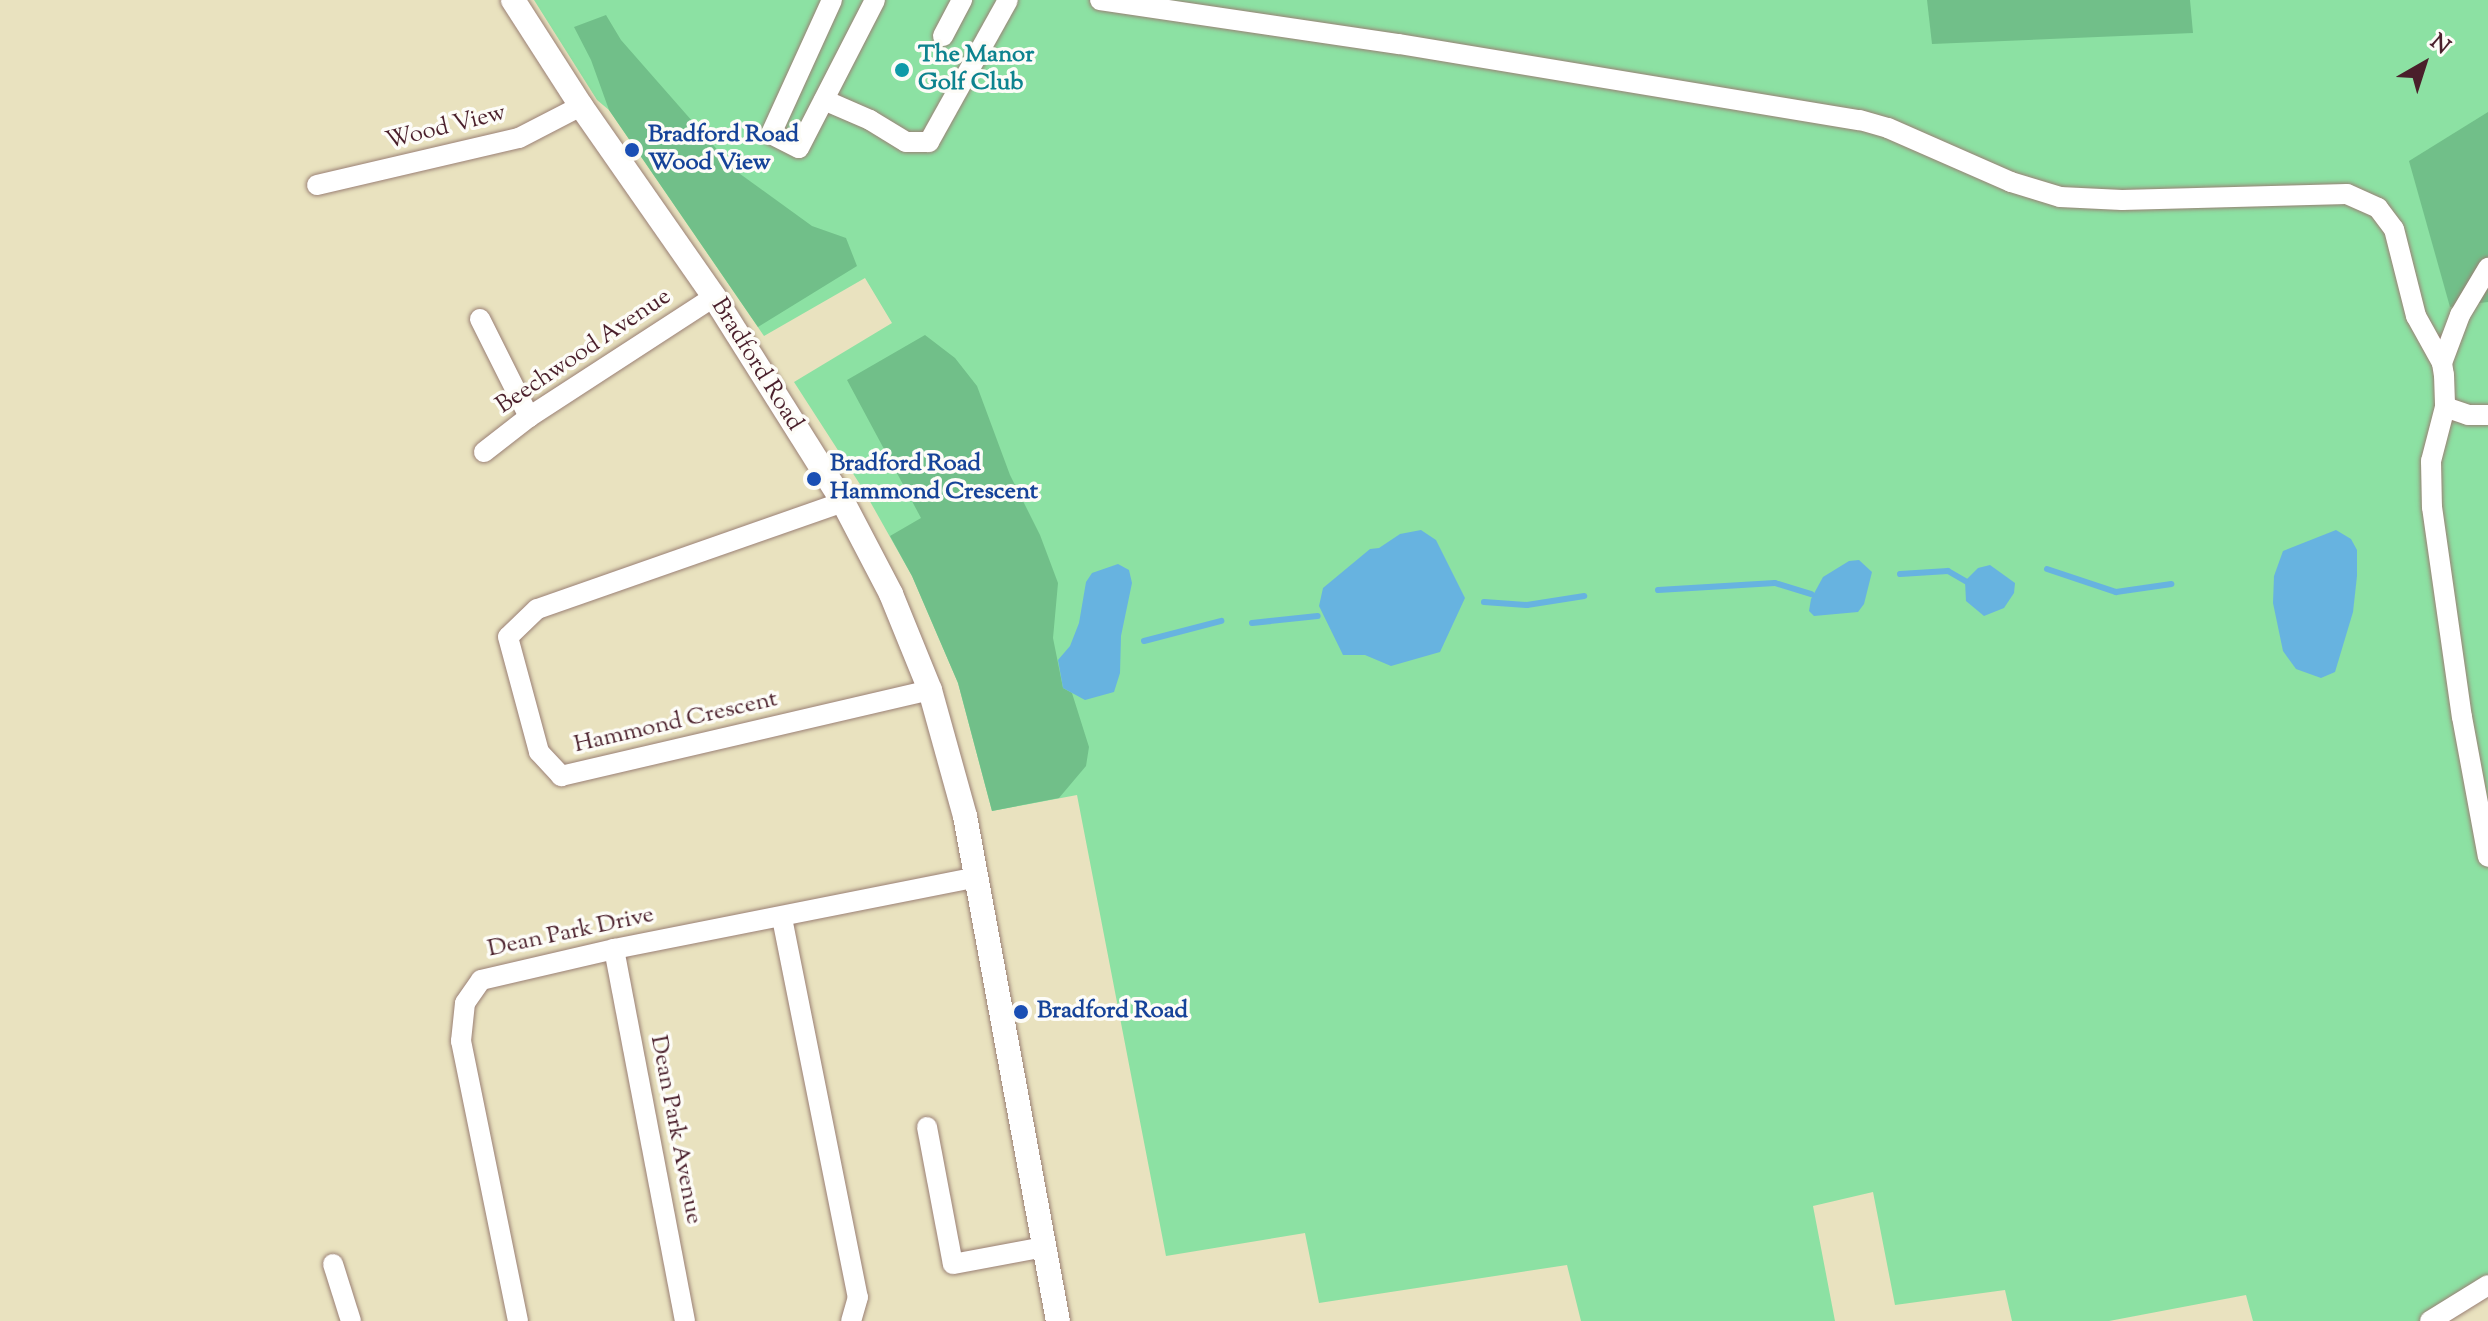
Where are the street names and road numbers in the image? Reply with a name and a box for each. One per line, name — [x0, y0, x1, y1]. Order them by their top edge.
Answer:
street label: Wood View — [383, 99, 509, 157]
street label: Beechwood Avenue — [491, 283, 677, 421]
street label: Bradford Road — [704, 293, 808, 437]
street label: Hammond Crescent — [571, 686, 781, 760]
street label: Dean Park Drive — [485, 901, 657, 965]
street label: Dean Park Avenue — [643, 1033, 707, 1227]

